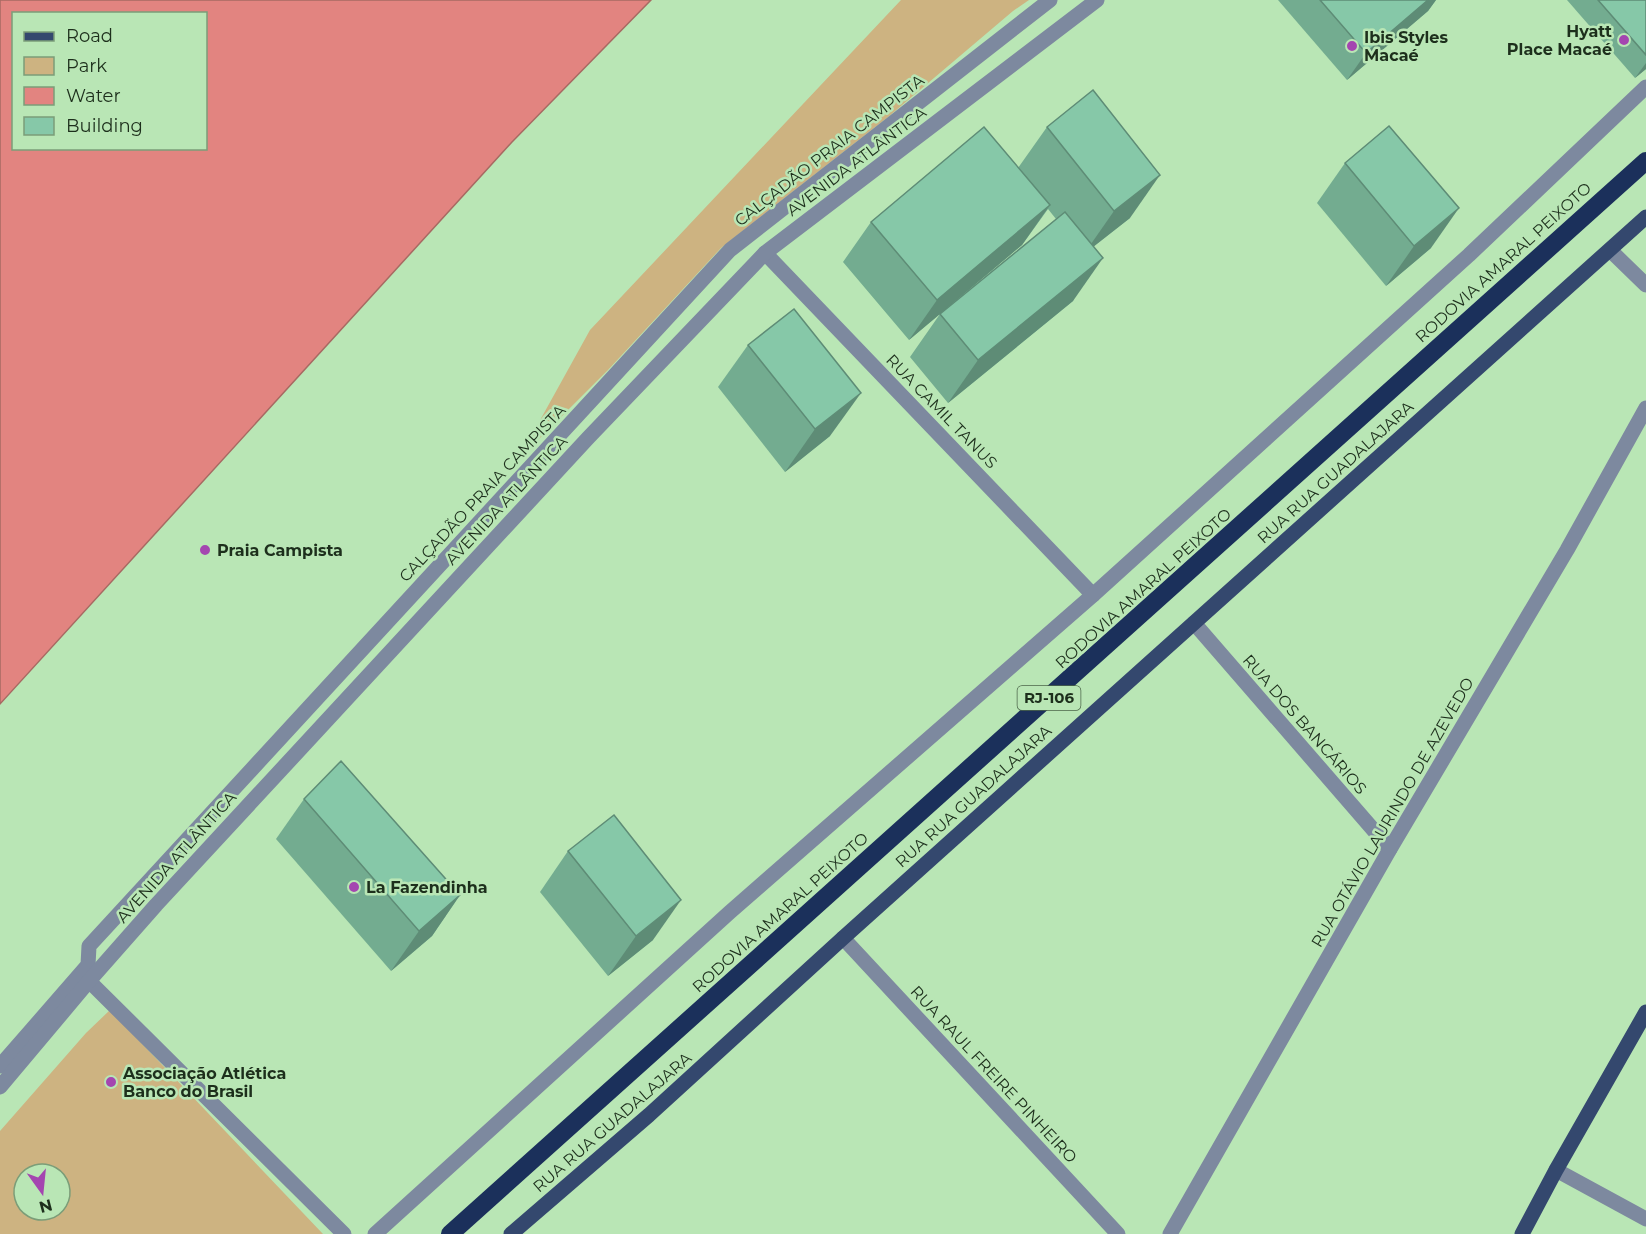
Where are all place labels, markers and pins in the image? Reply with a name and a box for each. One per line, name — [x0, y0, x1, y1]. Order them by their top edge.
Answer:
place label: Hyatt Place Macaé — [1507, 22, 1612, 59]
place label: Ibis Styles Macaé — [1364, 28, 1448, 65]
marker: Hyatt Place Macaé — [1617, 33, 1631, 47]
marker: Ibis Styles Macaé — [1345, 39, 1359, 53]
place label: Praia Campista — [217, 541, 343, 560]
marker: Praia Campista — [198, 543, 212, 557]
place label: La Fazendinha — [366, 878, 488, 897]
marker: La Fazendinha — [347, 880, 361, 894]
place label: Associação Atlética Banco do Brasil — [122, 1064, 286, 1101]
marker: Associação Atlética Banco do Brasil — [104, 1075, 118, 1089]

